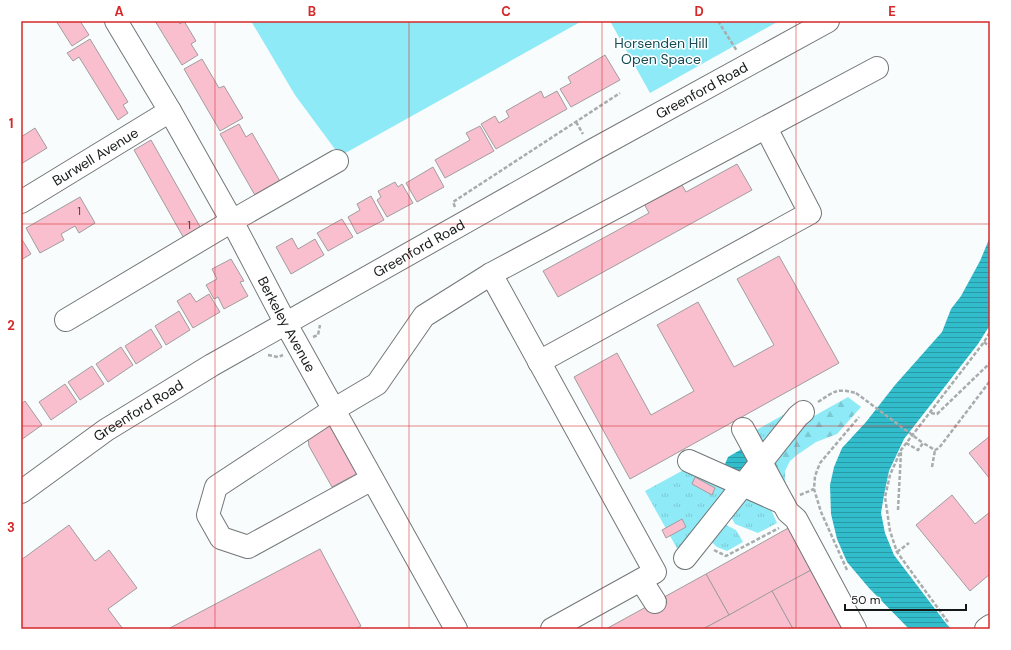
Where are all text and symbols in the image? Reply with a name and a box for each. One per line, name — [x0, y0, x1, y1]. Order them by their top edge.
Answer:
text: A — [114, 3, 124, 20]
text: B — [308, 3, 316, 20]
text: C — [501, 3, 511, 20]
text: D — [694, 3, 704, 20]
text: E — [888, 3, 896, 20]
park label: Horsenden Hill Open Space — [614, 34, 708, 68]
street label: Greenford Road — [652, 58, 751, 123]
text: 1 — [9, 115, 13, 132]
street label: Burwell Avenue — [49, 124, 142, 190]
house number: 1 — [77, 203, 81, 219]
street label: Greenford Road — [370, 215, 468, 281]
house number: 1 — [187, 217, 191, 233]
street label: Berkeley Avenue — [254, 273, 320, 375]
text: 2 — [7, 317, 15, 334]
street label: Greenford Road — [90, 376, 187, 445]
text: 3 — [7, 519, 15, 536]
scale bar — [845, 586, 966, 612]
text: 50 m — [851, 592, 880, 608]

